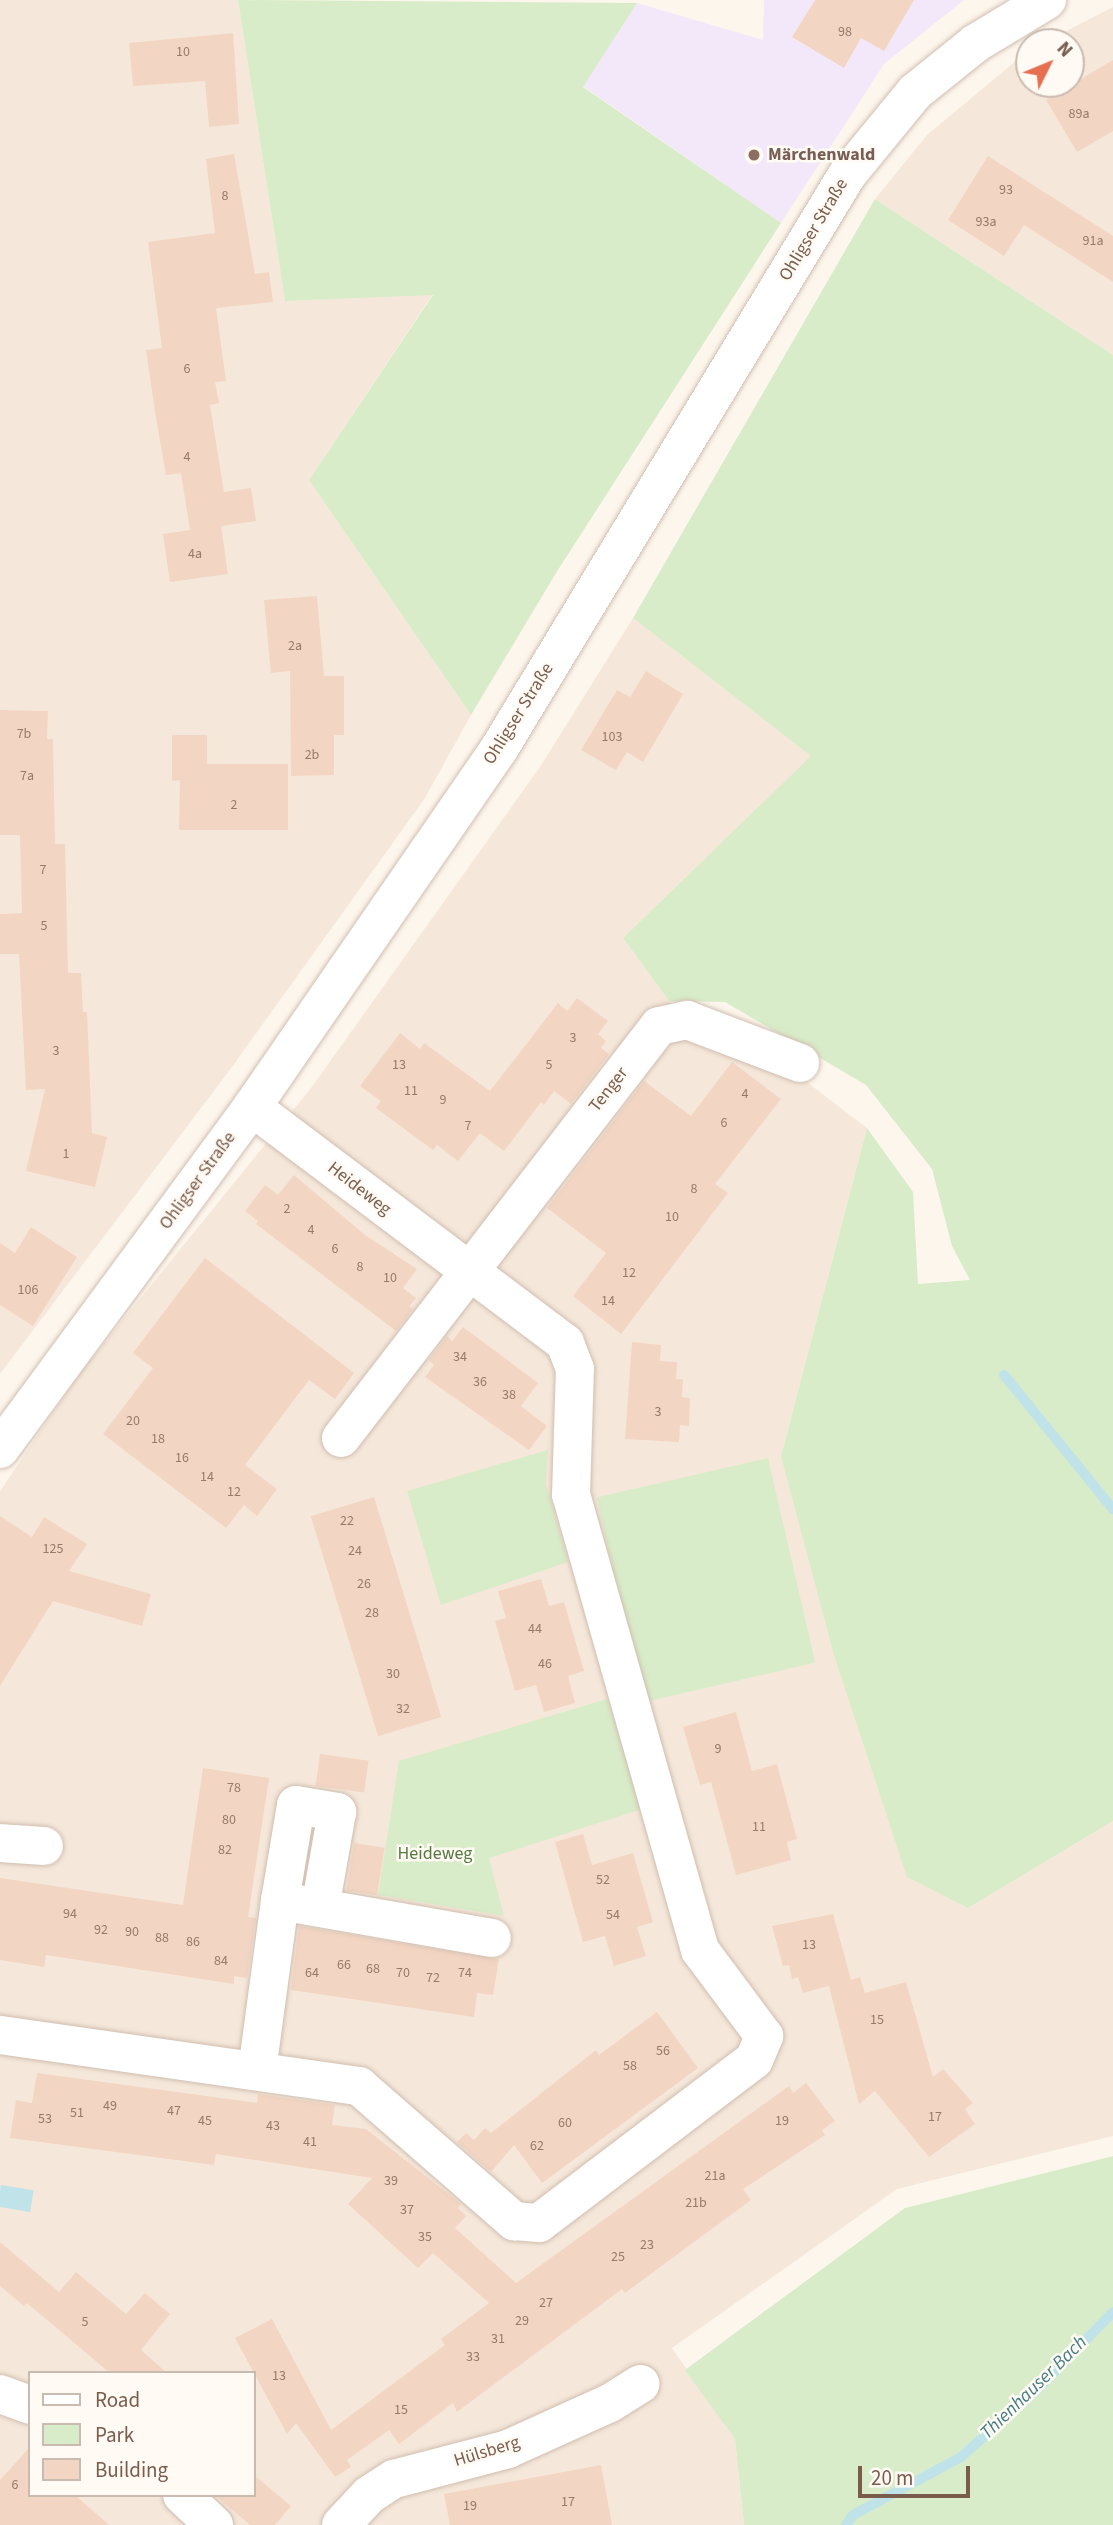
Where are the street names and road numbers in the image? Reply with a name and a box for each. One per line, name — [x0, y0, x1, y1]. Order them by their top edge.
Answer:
street label: Ohligser Straße — [775, 175, 853, 285]
street label: Ohligser Straße — [479, 659, 559, 769]
street label: Tenger — [585, 1063, 633, 1117]
street label: Ohligser Straße — [155, 1128, 241, 1234]
street label: Heideweg — [323, 1157, 395, 1221]
street label: Hülsberg — [451, 2432, 523, 2472]

